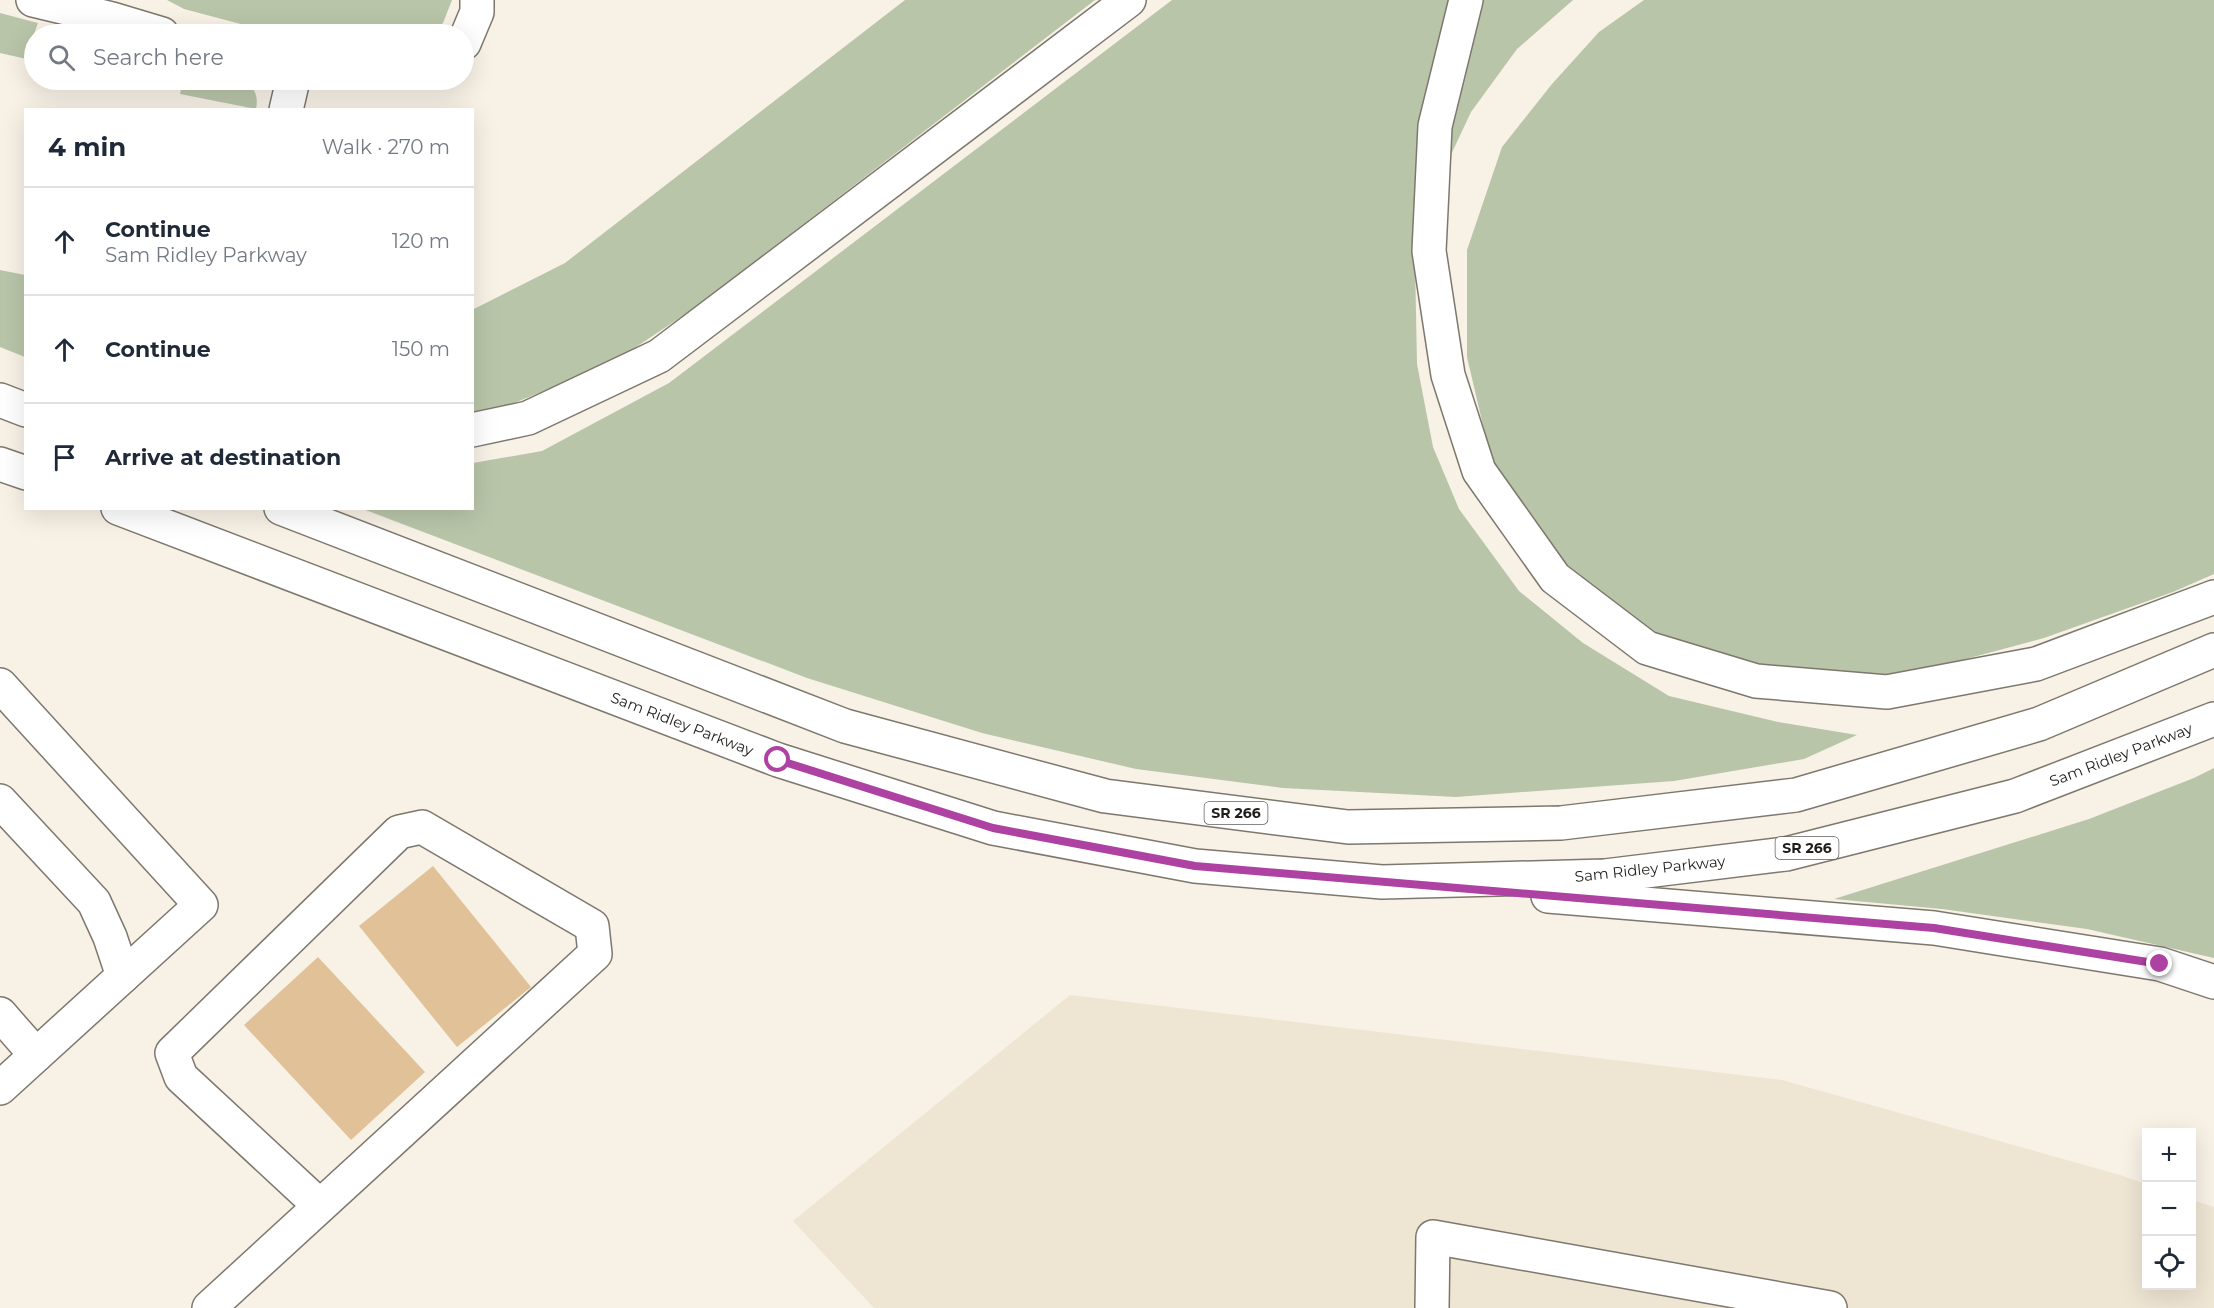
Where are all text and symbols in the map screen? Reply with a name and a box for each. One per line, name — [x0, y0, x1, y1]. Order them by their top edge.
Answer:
search box — [24, 24, 474, 90]
icon: search — [45, 41, 78, 74]
text: Search here — [93, 44, 224, 71]
text: 4 min — [48, 131, 126, 163]
text: Walk · 270 m — [322, 135, 450, 159]
text: Continue — [105, 216, 211, 243]
icon: ahead — [48, 225, 81, 258]
text: 120 m — [392, 229, 450, 253]
text: Sam Ridley Parkway — [105, 243, 307, 267]
icon: ahead — [48, 333, 81, 366]
text: Continue — [105, 336, 211, 363]
text: 150 m — [392, 337, 450, 361]
icon: arrive — [48, 441, 81, 474]
text: Arrive at destination — [105, 444, 341, 471]
street label: Sam Ridley Parkway — [608, 688, 757, 760]
street label: Sam Ridley Parkway — [2047, 718, 2196, 791]
route start — [764, 746, 790, 772]
road number: SR 266 — [1204, 802, 1268, 824]
road number: SR 266 — [1776, 837, 1838, 859]
street label: Sam Ridley Parkway — [1574, 851, 1727, 886]
route end — [2146, 950, 2172, 976]
map controls — [2142, 1128, 2196, 1290]
button: + — [2142, 1128, 2196, 1182]
button: − — [2142, 1182, 2196, 1236]
button: locate — [2142, 1236, 2196, 1290]

